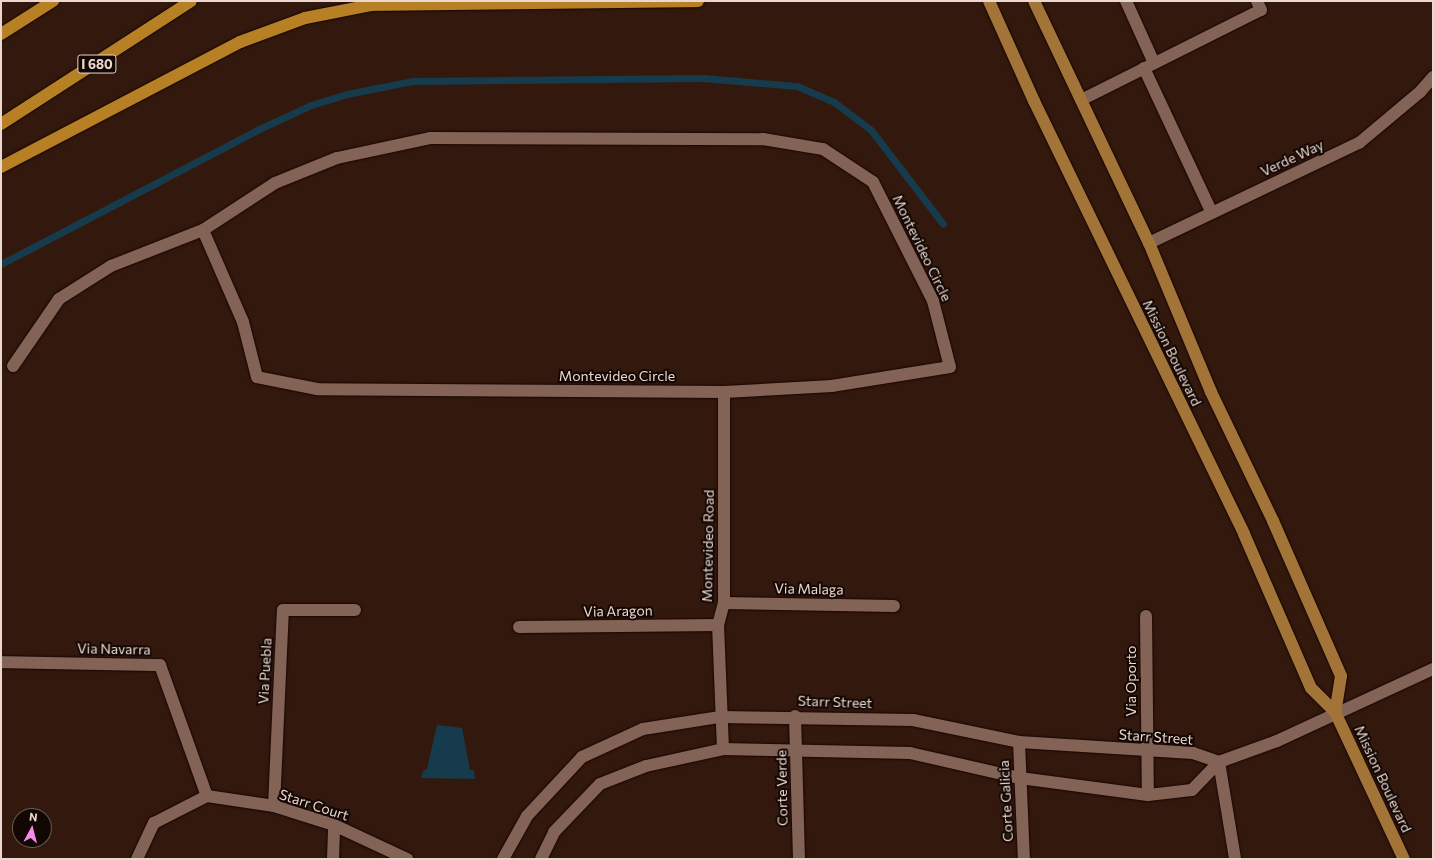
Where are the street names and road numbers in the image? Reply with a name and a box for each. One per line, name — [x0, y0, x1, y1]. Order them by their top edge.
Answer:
road number: I 680 — [77, 53, 117, 75]
street label: Verde Way — [1258, 136, 1326, 180]
street label: Montevideo Circle — [889, 192, 955, 304]
street label: Mission Boulevard — [1139, 297, 1205, 409]
street label: Montevideo Circle — [559, 368, 675, 384]
street label: Montevideo Road — [699, 490, 717, 602]
street label: Via Malaga — [774, 580, 844, 598]
street label: Via Aragon — [583, 602, 653, 620]
street label: Via Puebla — [255, 637, 275, 705]
street label: Via Navarra — [77, 640, 151, 658]
street label: Via Oporto — [1123, 646, 1139, 716]
street label: Starr Street — [797, 692, 873, 712]
street label: Mission Boulevard — [1351, 723, 1415, 835]
street label: Starr Street — [1118, 726, 1194, 748]
street label: Corte Verde — [773, 750, 791, 826]
street label: Corte Galicia — [995, 760, 1017, 842]
street label: Starr Court — [277, 786, 351, 824]

